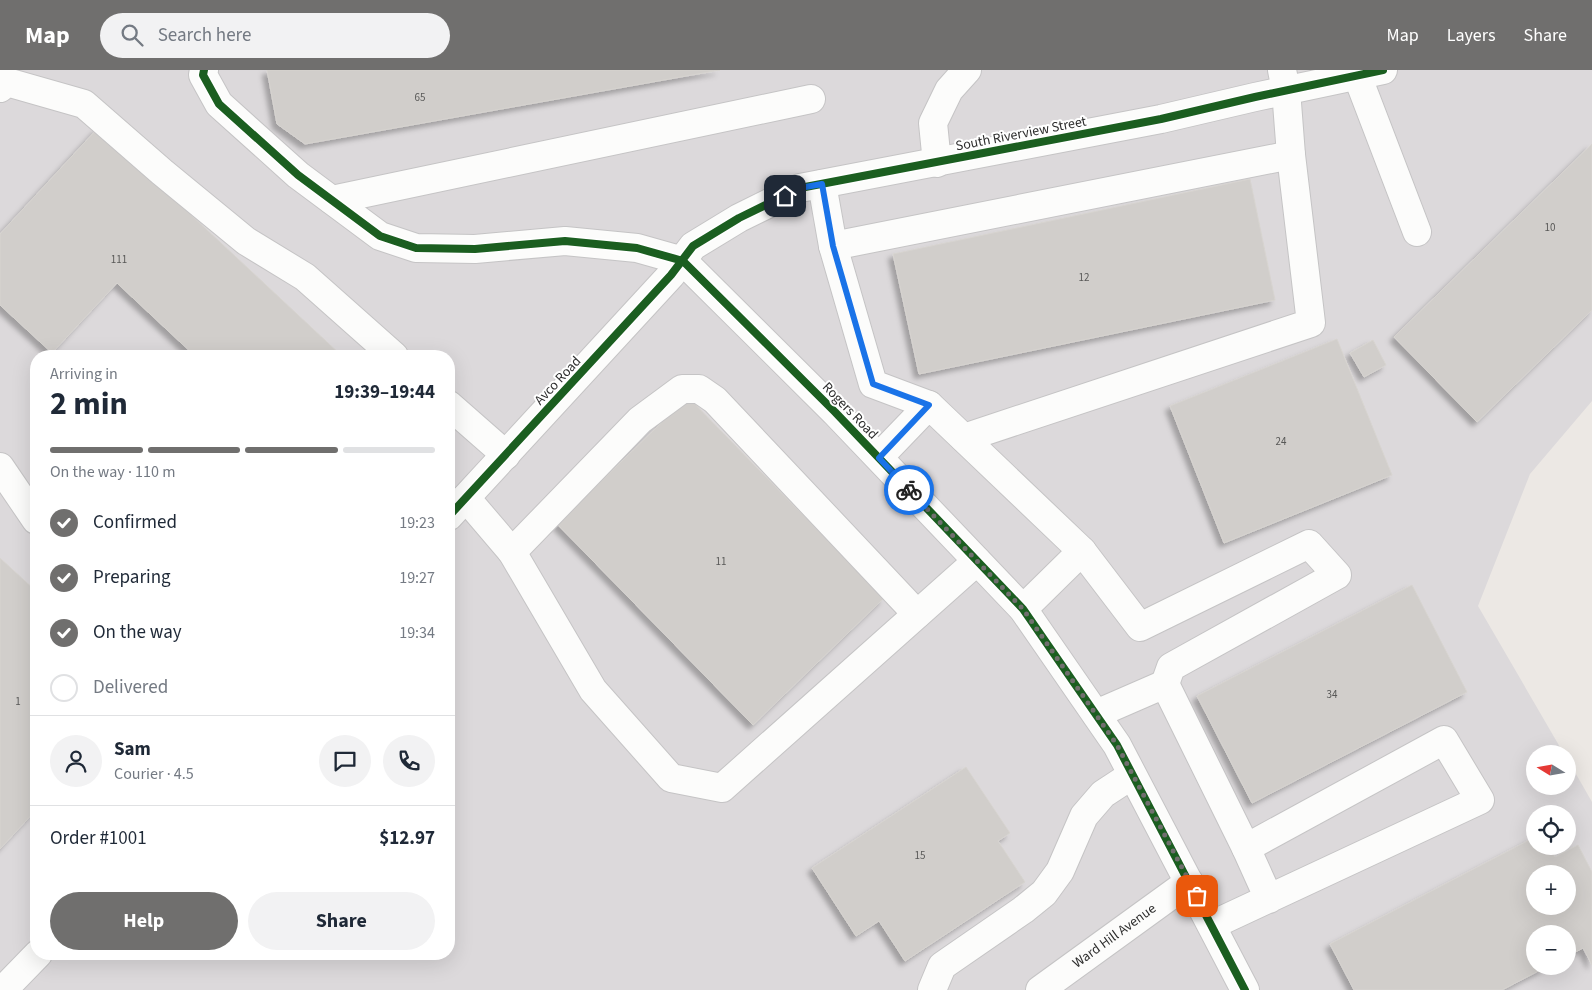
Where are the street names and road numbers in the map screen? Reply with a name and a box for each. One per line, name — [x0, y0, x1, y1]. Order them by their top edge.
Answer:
street label: South Riverview Street — [954, 111, 1088, 156]
street label: Avco Road — [530, 352, 586, 410]
street label: Rogers Road — [818, 378, 882, 444]
street label: Ward Hill Avenue — [1069, 899, 1160, 973]

